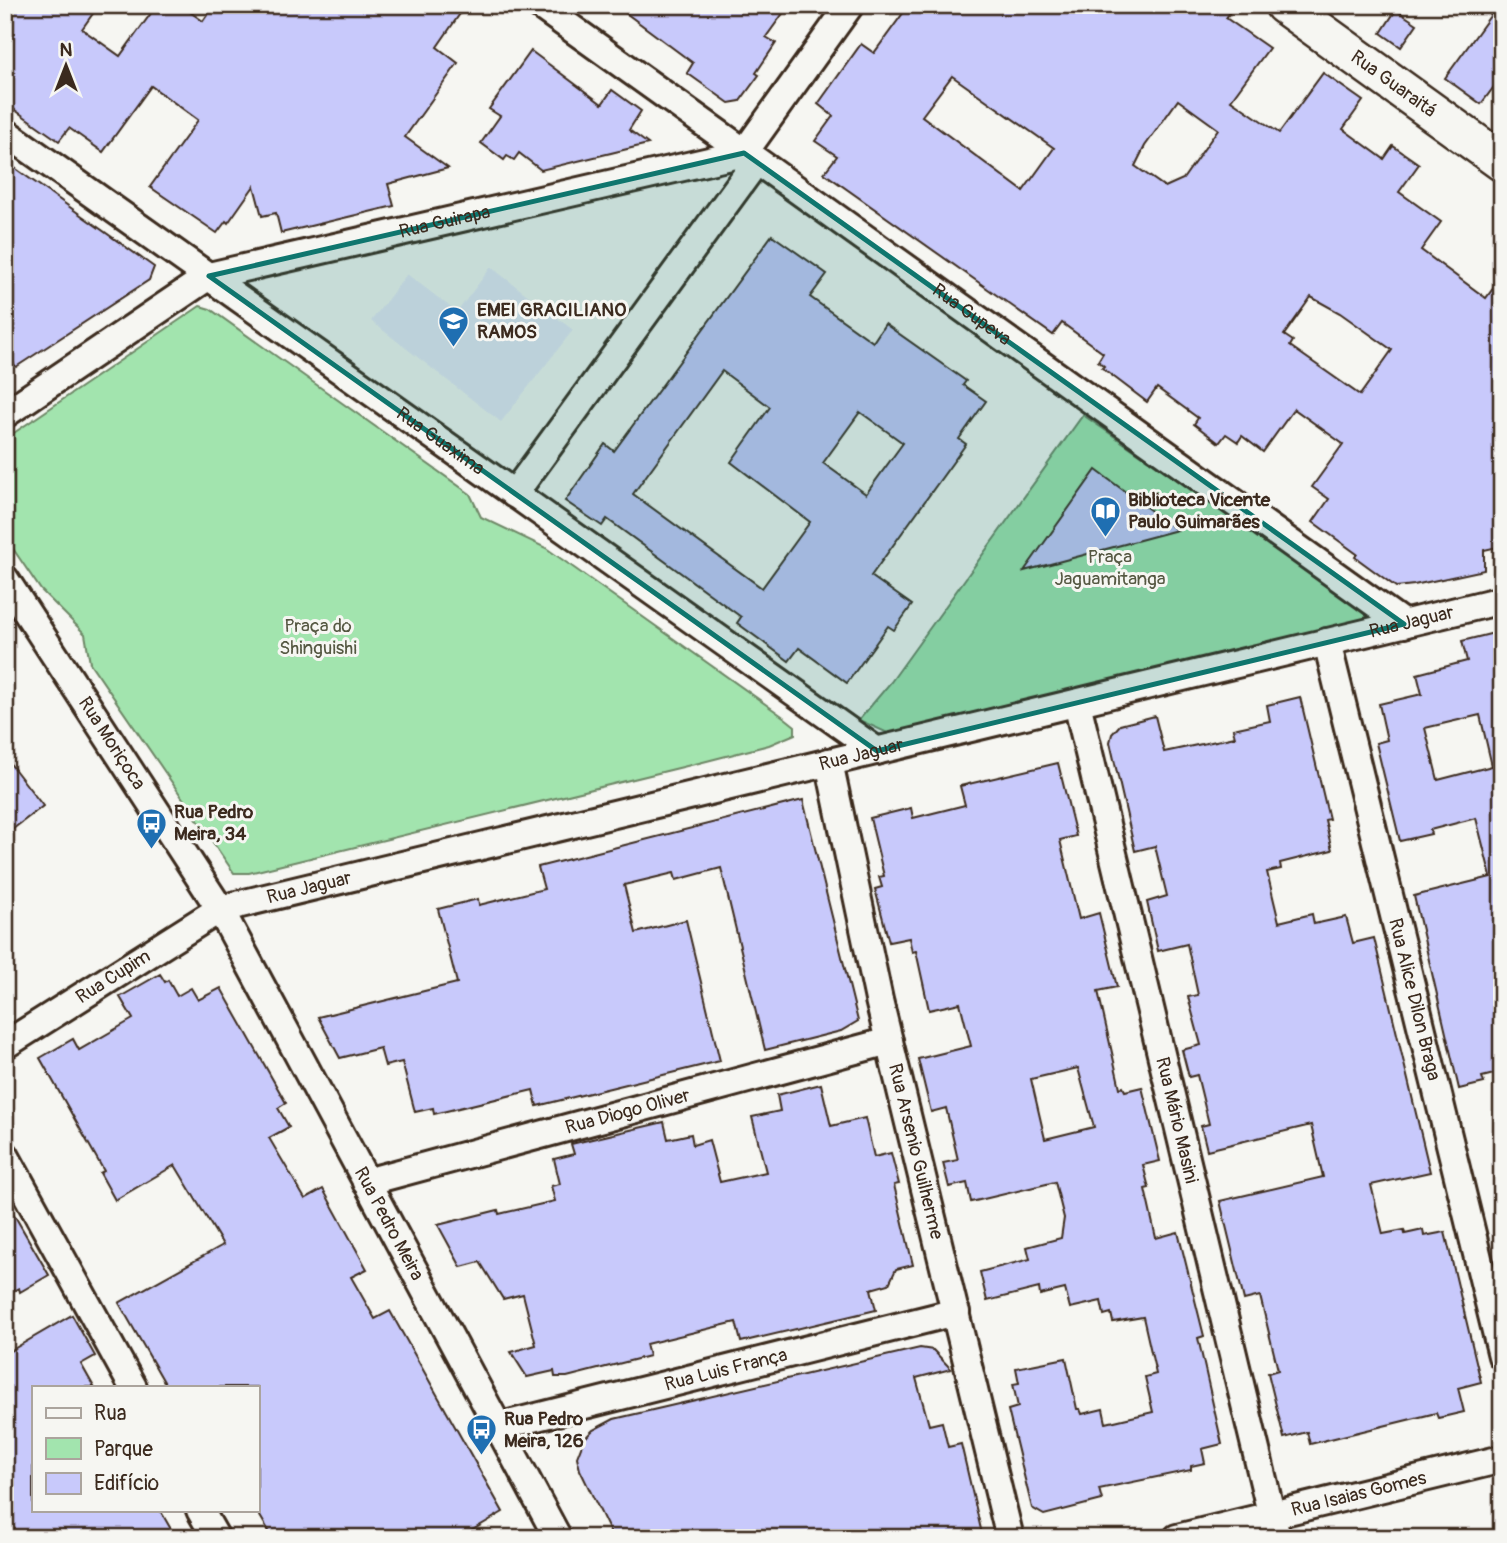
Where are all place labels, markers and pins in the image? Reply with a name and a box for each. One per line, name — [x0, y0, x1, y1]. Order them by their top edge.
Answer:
place label: EMEI GRACILIANO RAMOS — [477, 298, 626, 344]
school or university icon: EMEI GRACILIANO RAMOS — [437, 304, 471, 348]
place label: Biblioteca Vicente Paulo Guimarães — [1128, 488, 1271, 534]
library icon: Biblioteca Vicente Paulo Guimarães — [1088, 494, 1122, 538]
place label: Rua Pedro Meira, 34 — [174, 800, 254, 846]
bus stop icon: Rua Pedro Meira, 34 — [134, 806, 168, 850]
place label: Rua Pedro Meira, 126 — [504, 1407, 584, 1453]
bus stop icon: Rua Pedro Meira, 126 — [464, 1413, 498, 1457]

